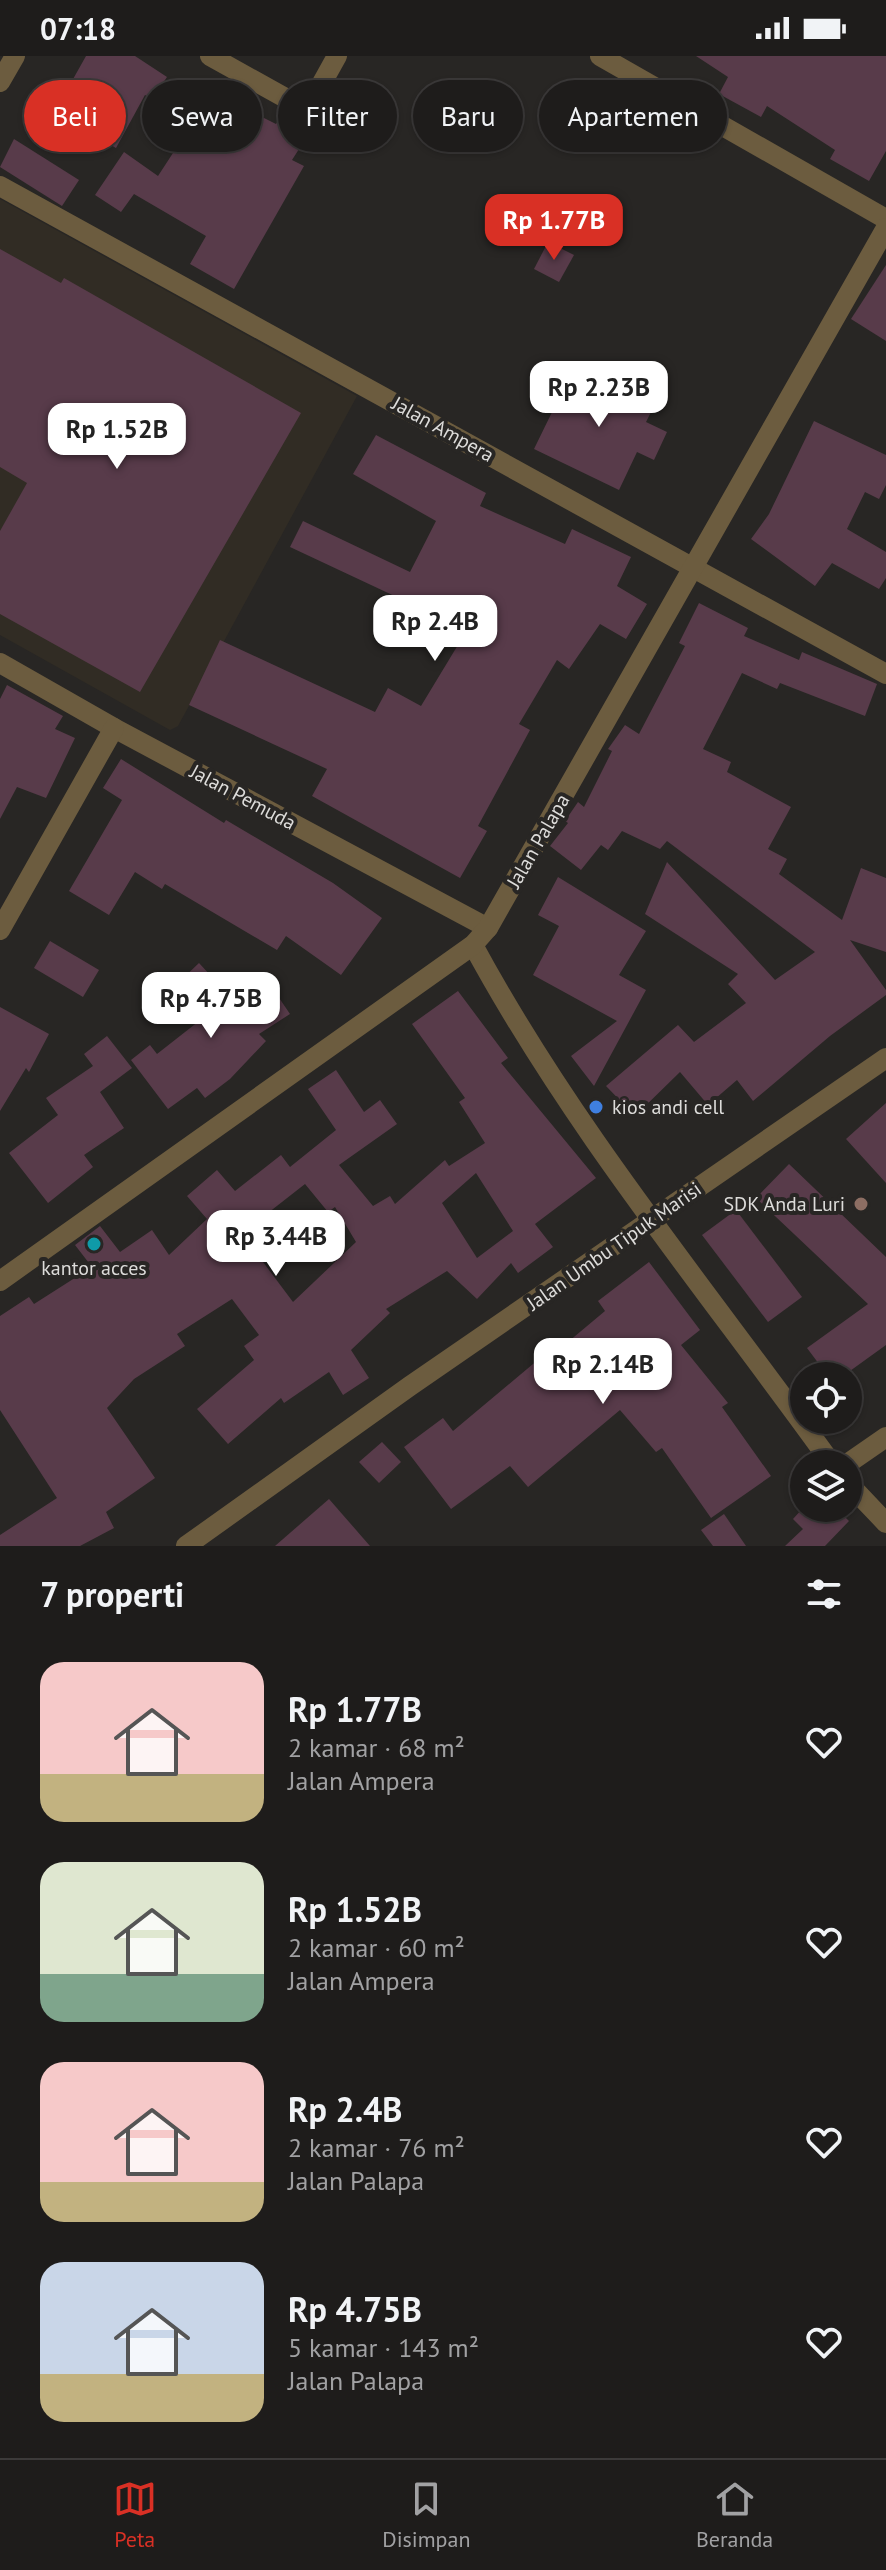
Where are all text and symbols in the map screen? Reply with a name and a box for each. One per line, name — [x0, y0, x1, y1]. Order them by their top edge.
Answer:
text: 07:18 — [40, 9, 116, 48]
chip: Beli — [24, 80, 126, 152]
chip: Sewa — [142, 80, 262, 152]
chip: Filter — [278, 80, 397, 152]
chip: Baru — [413, 80, 523, 152]
chip: Apartemen — [539, 80, 727, 152]
pin: Rp 1.77B — [471, 194, 637, 262]
text: Rp 1.77B — [503, 203, 605, 236]
pin: Rp 2.23B — [516, 361, 682, 429]
text: Rp 2.23B — [548, 370, 650, 403]
street label: Jalan Ampera — [387, 390, 499, 468]
pin: Rp 1.52B — [34, 403, 200, 471]
text: Rp 1.52B — [66, 412, 168, 445]
pin: Rp 2.4B — [361, 595, 509, 663]
text: Rp 2.4B — [391, 604, 479, 637]
street label: Jalan Pemuda — [185, 758, 300, 836]
street label: Jalan Palapa — [500, 789, 575, 894]
pin: Rp 4.75B — [128, 972, 294, 1040]
text: Rp 4.75B — [160, 981, 262, 1014]
place label: kios andi cell — [612, 1094, 724, 1120]
marker: kios andi cell — [587, 1098, 605, 1116]
street label: Jalan Umbu Tipuk Marisi — [521, 1176, 706, 1317]
place label: SDK Anda Luri — [723, 1191, 845, 1217]
marker: SDK Anda Luri — [852, 1195, 870, 1213]
pin: Rp 3.44B — [193, 1210, 359, 1278]
text: Rp 3.44B — [225, 1219, 327, 1252]
marker: kantor acces — [85, 1235, 103, 1253]
place label: kantor acces — [41, 1255, 147, 1281]
pin: Rp 2.14B — [520, 1338, 686, 1406]
text: Rp 2.14B — [552, 1347, 654, 1380]
map controls — [790, 1362, 862, 1522]
button: locate — [790, 1362, 862, 1434]
button: layers — [790, 1450, 862, 1522]
text: 7 properti — [40, 1572, 184, 1616]
icon: filters — [802, 1572, 846, 1616]
text: Rp 1.77B — [288, 1687, 422, 1731]
icon: home — [104, 1694, 200, 1790]
icon: heart — [802, 1720, 846, 1764]
text: 2 kamar · 68 m² — [288, 1731, 465, 1764]
text: Jalan Ampera — [288, 1764, 435, 1797]
text: Rp 1.52B — [288, 1887, 422, 1931]
icon: home — [104, 1894, 200, 1990]
icon: heart — [802, 1920, 846, 1964]
text: 2 kamar · 60 m² — [288, 1931, 465, 1964]
text: Jalan Ampera — [288, 1964, 435, 1997]
text: Rp 2.4B — [288, 2087, 402, 2131]
icon: home — [104, 2094, 200, 2190]
icon: heart — [802, 2120, 846, 2164]
text: 2 kamar · 76 m² — [288, 2131, 465, 2164]
text: Jalan Palapa — [288, 2164, 424, 2197]
text: Rp 4.75B — [288, 2287, 422, 2331]
icon: home — [104, 2294, 200, 2390]
icon: heart — [802, 2320, 846, 2364]
text: 5 kamar · 143 m² — [288, 2331, 479, 2364]
text: Jalan Palapa — [288, 2364, 424, 2397]
tab: Peta — [113, 2477, 157, 2553]
tab: Disimpan — [382, 2477, 470, 2553]
tab: Beranda — [696, 2477, 773, 2553]

